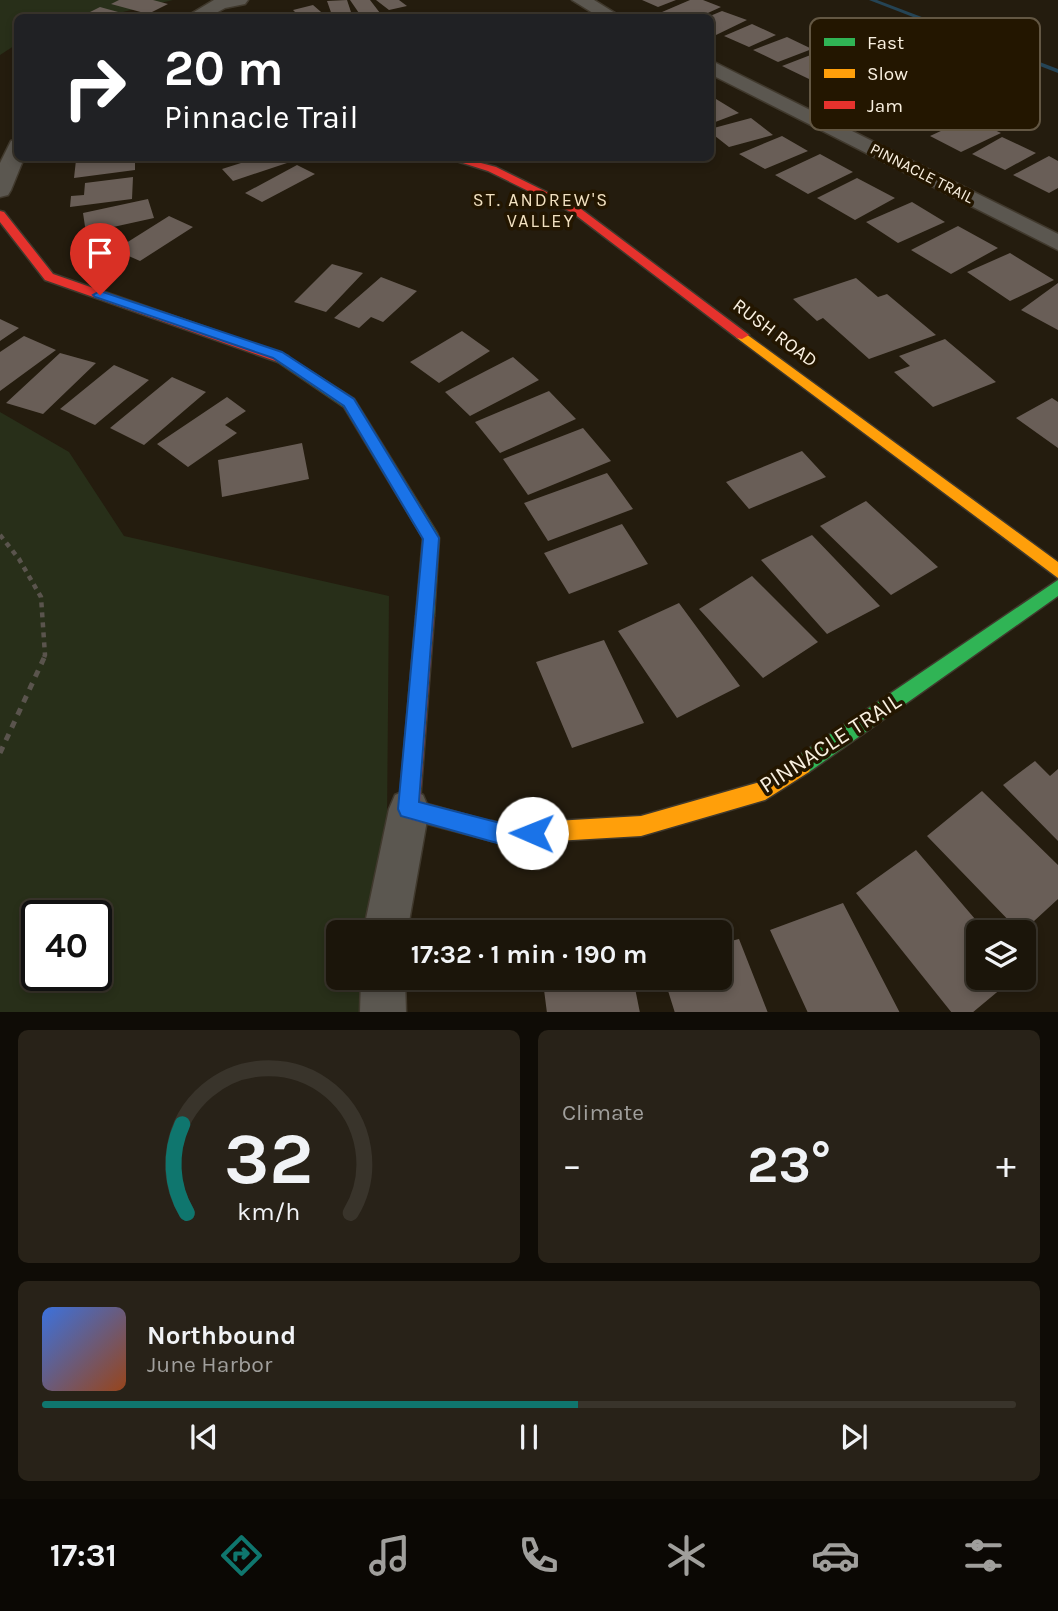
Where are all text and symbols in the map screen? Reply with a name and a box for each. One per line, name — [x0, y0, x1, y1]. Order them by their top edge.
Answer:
legend — [810, 18, 1040, 130]
text: Fast — [867, 32, 904, 54]
text: 20 m — [164, 40, 284, 97]
icon: right — [49, 42, 140, 133]
text: Slow — [867, 63, 908, 85]
text: Jam — [867, 95, 903, 117]
text: Pinnacle Trail — [164, 99, 358, 136]
street label: PINNACLE TRAIL — [867, 139, 977, 207]
district label: ST. ANDREW'S VALLEY — [473, 189, 609, 232]
pin — [70, 223, 130, 295]
icon: arrive — [81, 234, 119, 272]
street label: RUSH ROAD — [728, 294, 822, 372]
street label: PINNACLE TRAIL — [754, 687, 906, 799]
position arrow — [495, 796, 569, 870]
speed limit sign: 40 — [21, 900, 112, 991]
map controls — [966, 920, 1036, 990]
button: layers — [966, 920, 1036, 990]
text: 17:32 · 1 min · 190 m — [411, 939, 647, 970]
text: Climate — [562, 1099, 644, 1126]
text: 32 — [224, 1116, 314, 1201]
text: 23° — [747, 1134, 831, 1195]
text: − — [562, 1143, 582, 1188]
text: + — [996, 1143, 1016, 1188]
text: km/h — [237, 1196, 301, 1225]
text: Northbound — [147, 1320, 296, 1351]
text: June Harbor — [147, 1351, 272, 1378]
icon: previous — [185, 1418, 223, 1456]
icon: pause — [510, 1418, 548, 1456]
icon: next — [835, 1418, 873, 1456]
icon: directions — [217, 1531, 266, 1580]
icon: music — [365, 1531, 414, 1580]
icon: phone — [514, 1531, 563, 1580]
icon: climate — [662, 1531, 711, 1580]
icon: car — [811, 1531, 860, 1580]
icon: filters — [959, 1531, 1008, 1580]
text: 17:31 — [50, 1537, 117, 1574]

